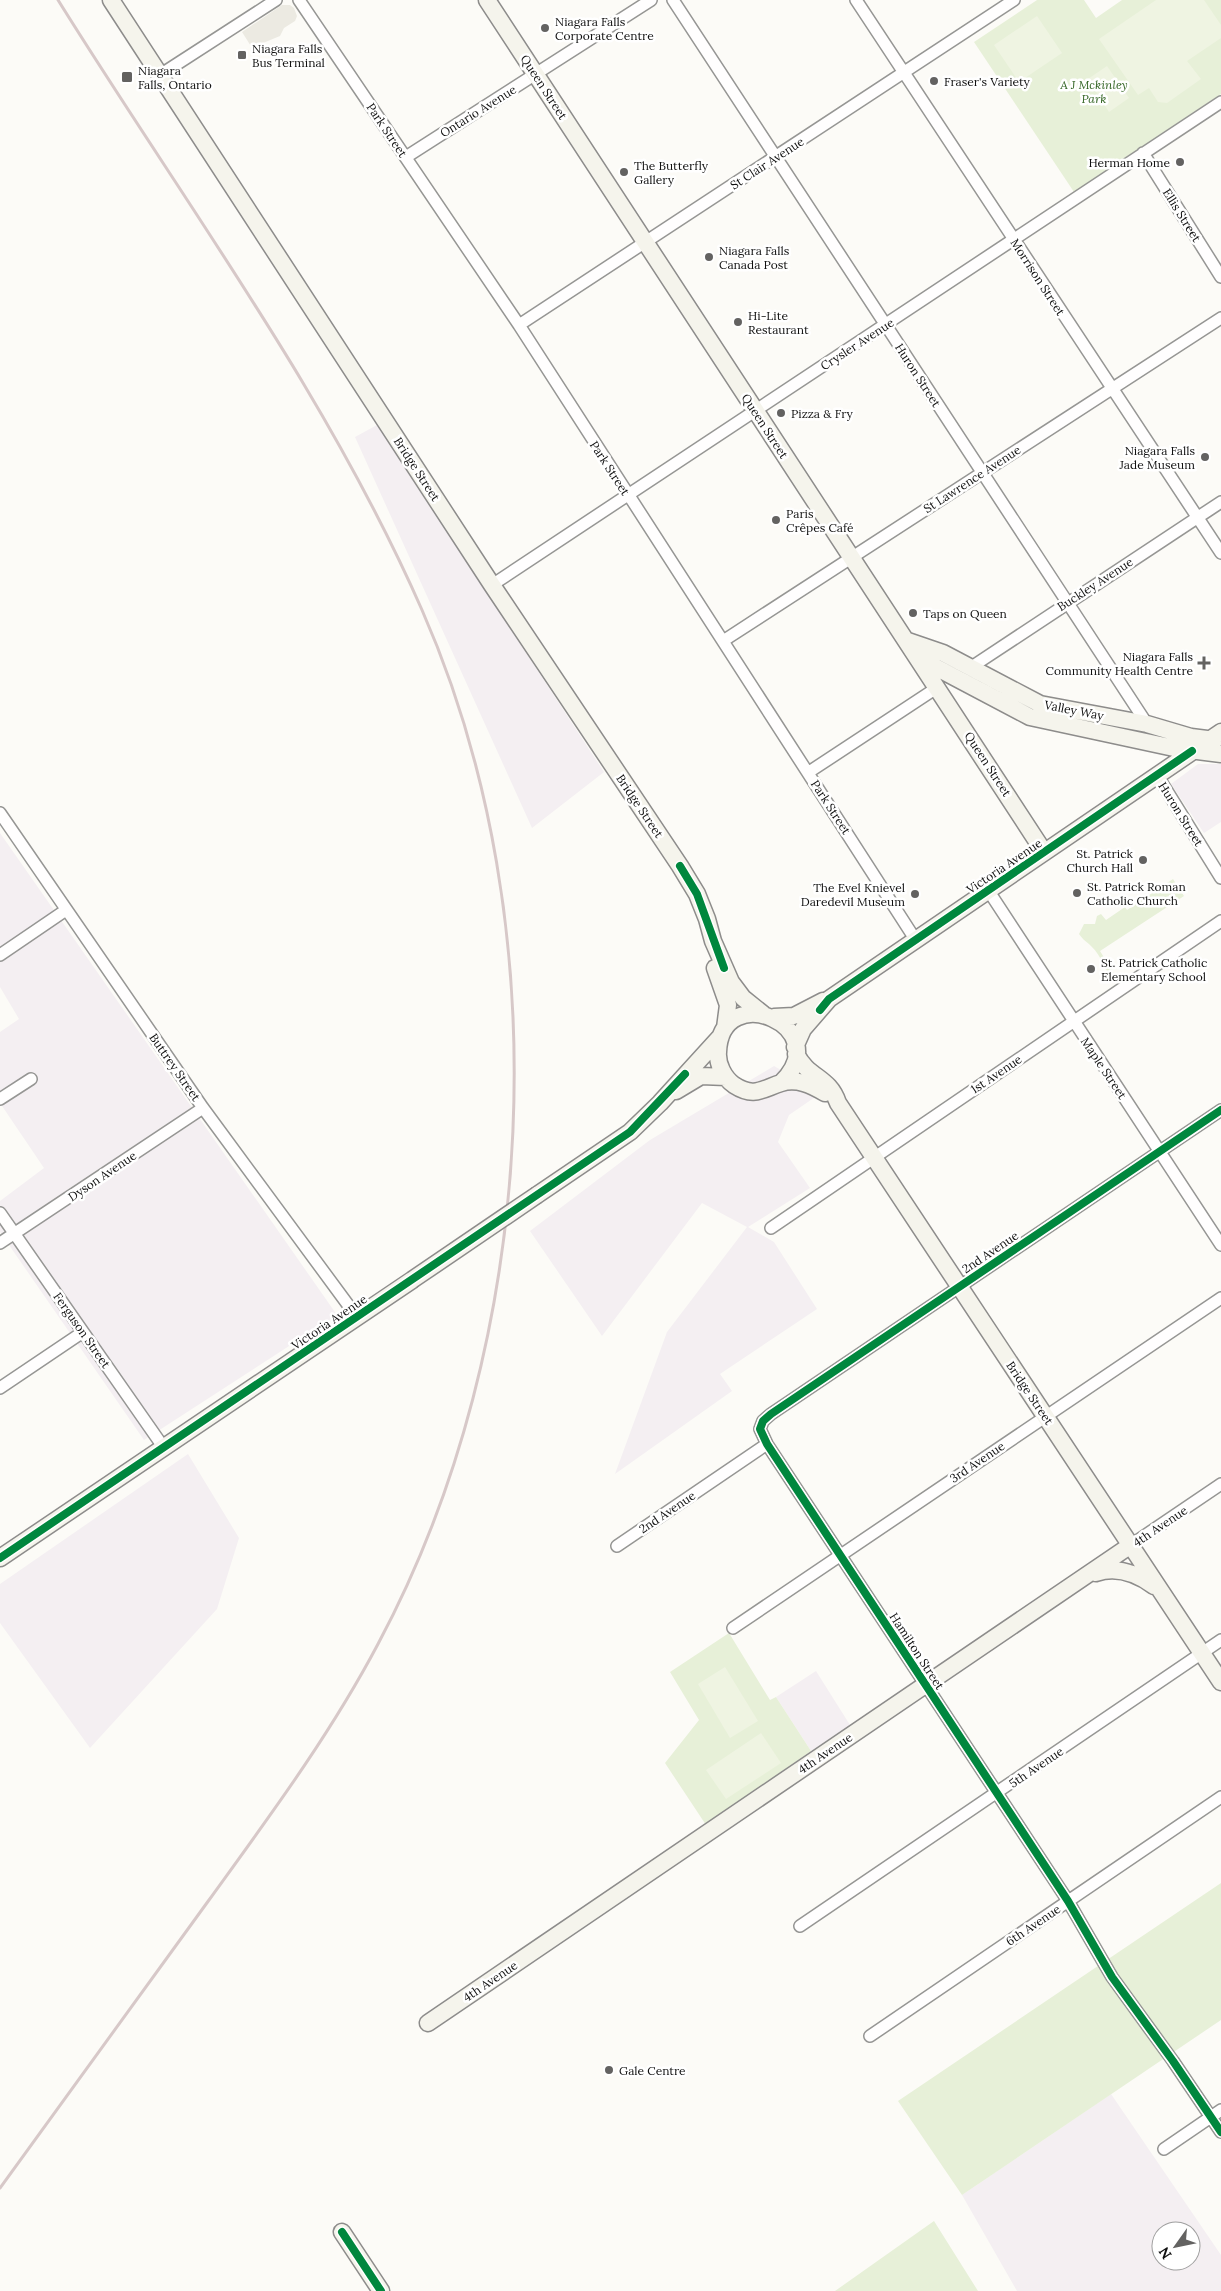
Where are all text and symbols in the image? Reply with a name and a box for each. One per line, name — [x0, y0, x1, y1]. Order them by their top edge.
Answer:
place label: Niagara Falls Corporate Centre — [555, 14, 654, 43]
marker: Niagara Falls Corporate Centre — [539, 22, 551, 34]
place label: Niagara Falls Bus Terminal — [252, 41, 325, 70]
marker: Niagara Falls Bus Terminal — [236, 49, 248, 61]
street label: Queen Street — [518, 52, 571, 122]
place label: Niagara Falls, Ontario — [138, 63, 212, 92]
marker: Niagara Falls, Ontario — [120, 70, 134, 84]
place label: Fraser's Variety — [944, 74, 1031, 89]
marker: Fraser's Variety — [928, 75, 940, 87]
park label: A J Mckinley Park — [1059, 77, 1128, 106]
street label: Ontario Avenue — [437, 81, 519, 140]
street label: Park Street — [363, 100, 411, 160]
street label: St Clair Avenue — [727, 133, 807, 192]
place label: Herman Home — [1088, 155, 1170, 170]
marker: Herman Home — [1174, 156, 1186, 168]
place label: The Butterfly Gallery — [634, 158, 709, 187]
marker: The Butterfly Gallery — [618, 166, 630, 178]
street label: Ellis Street — [1160, 186, 1204, 245]
street label: Morrison Street — [1008, 236, 1069, 319]
place label: Niagara Falls Canada Post — [719, 243, 790, 272]
marker: Niagara Falls Canada Post — [703, 251, 715, 263]
place label: Hi-Lite Restaurant — [748, 308, 809, 337]
street label: Crysler Avenue — [817, 314, 897, 373]
marker: Hi-Lite Restaurant — [732, 316, 744, 328]
street label: Huron Street — [892, 340, 944, 410]
street label: Queen Street — [739, 391, 792, 461]
place label: Pizza & Fry — [791, 406, 854, 421]
marker: Pizza & Fry — [775, 407, 787, 419]
street label: Bridge Street — [391, 434, 443, 504]
street label: Park Street — [587, 438, 633, 498]
street label: St Lawrence Avenue — [921, 442, 1024, 516]
place label: Niagara Falls Jade Museum — [1119, 443, 1195, 472]
marker: Niagara Falls Jade Museum — [1199, 451, 1211, 463]
place label: Paris Crêpes Café — [786, 506, 854, 535]
marker: Paris Crêpes Café — [770, 514, 782, 526]
street label: Buckley Avenue — [1054, 554, 1136, 614]
place label: Taps on Queen — [923, 606, 1007, 621]
marker: Taps on Queen — [907, 607, 919, 619]
place label: Niagara Falls Community Health Centre — [1046, 649, 1193, 678]
marker: Niagara Falls Community Health Centre — [1197, 656, 1211, 670]
street label: Valley Way — [1042, 697, 1106, 723]
street label: Queen Street — [962, 729, 1015, 799]
street label: Bridge Street — [613, 771, 667, 841]
street label: Park Street — [808, 777, 854, 837]
street label: Huron Street — [1155, 779, 1207, 849]
street label: Victoria Avenue — [963, 835, 1045, 897]
place label: St. Patrick Church Hall — [1066, 846, 1134, 875]
marker: St. Patrick Church Hall — [1137, 854, 1149, 866]
place label: St. Patrick Roman Catholic Church — [1087, 879, 1186, 908]
place label: The Evel Knievel Daredevil Museum — [801, 880, 905, 909]
marker: St. Patrick Roman Catholic Church — [1071, 887, 1083, 899]
marker: The Evel Knievel Daredevil Museum — [909, 888, 921, 900]
place label: St. Patrick Catholic Elementary School — [1101, 955, 1207, 984]
marker: St. Patrick Catholic Elementary School — [1085, 963, 1097, 975]
street label: Buttrey Street — [146, 1030, 204, 1104]
street label: Maple Street — [1078, 1034, 1130, 1102]
street label: 1st Avenue — [968, 1051, 1025, 1097]
street label: Dyson Avenue — [65, 1147, 139, 1204]
street label: 2nd Avenue — [959, 1227, 1021, 1276]
street label: Ferguson Street — [50, 1289, 114, 1371]
street label: Victoria Avenue — [288, 1291, 370, 1353]
street label: Bridge Street — [1003, 1358, 1057, 1428]
street label: 3rd Avenue — [947, 1438, 1008, 1486]
street label: 2nd Avenue — [636, 1487, 698, 1536]
street label: 4th Avenue — [1130, 1502, 1190, 1550]
street label: Hamilton Street — [886, 1610, 948, 1693]
street label: 4th Avenue — [795, 1729, 855, 1777]
street label: 5th Avenue — [1006, 1743, 1066, 1791]
street label: 6th Avenue — [1003, 1901, 1064, 1949]
street label: 4th Avenue — [460, 1957, 520, 2005]
place label: Gale Centre — [619, 2063, 686, 2078]
marker: Gale Centre — [603, 2064, 615, 2076]
north arrow — [1151, 2221, 1201, 2271]
text: N — [1155, 2243, 1176, 2263]

